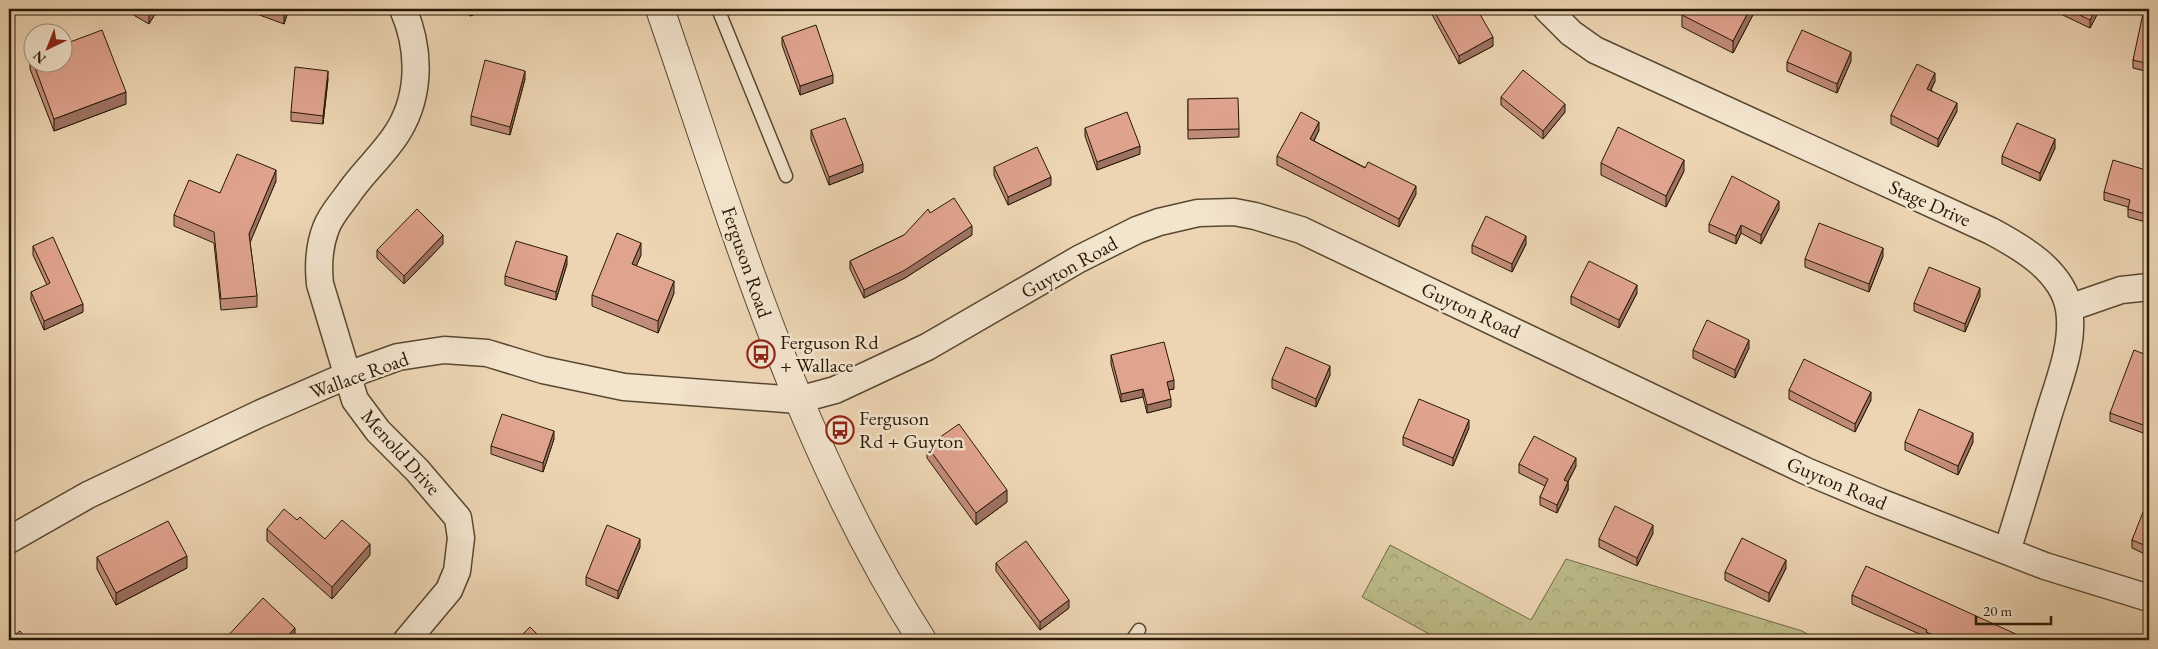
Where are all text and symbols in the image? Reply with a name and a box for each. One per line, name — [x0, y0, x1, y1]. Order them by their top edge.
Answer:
north arrow — [22, 22, 72, 72]
text: N — [28, 47, 49, 68]
street label: Stage Drive — [1885, 173, 1975, 233]
street label: Ferguson Road — [716, 203, 778, 322]
street label: Guyton Road — [1016, 229, 1123, 304]
street label: Guyton Road — [1417, 276, 1526, 345]
place label: Ferguson Rd + Wallace — [780, 329, 880, 378]
bus stop icon: Ferguson Rd + Wallace — [746, 339, 776, 369]
street label: Wallace Road — [306, 345, 413, 405]
street label: Menold Drive — [355, 403, 447, 501]
place label: Ferguson Rd + Guyton — [859, 405, 964, 454]
bus stop icon: Ferguson Rd + Guyton — [825, 415, 855, 445]
street label: Guyton Road — [1783, 450, 1892, 516]
scale bar — [1976, 594, 2050, 626]
text: 20 m — [1983, 601, 2012, 620]

